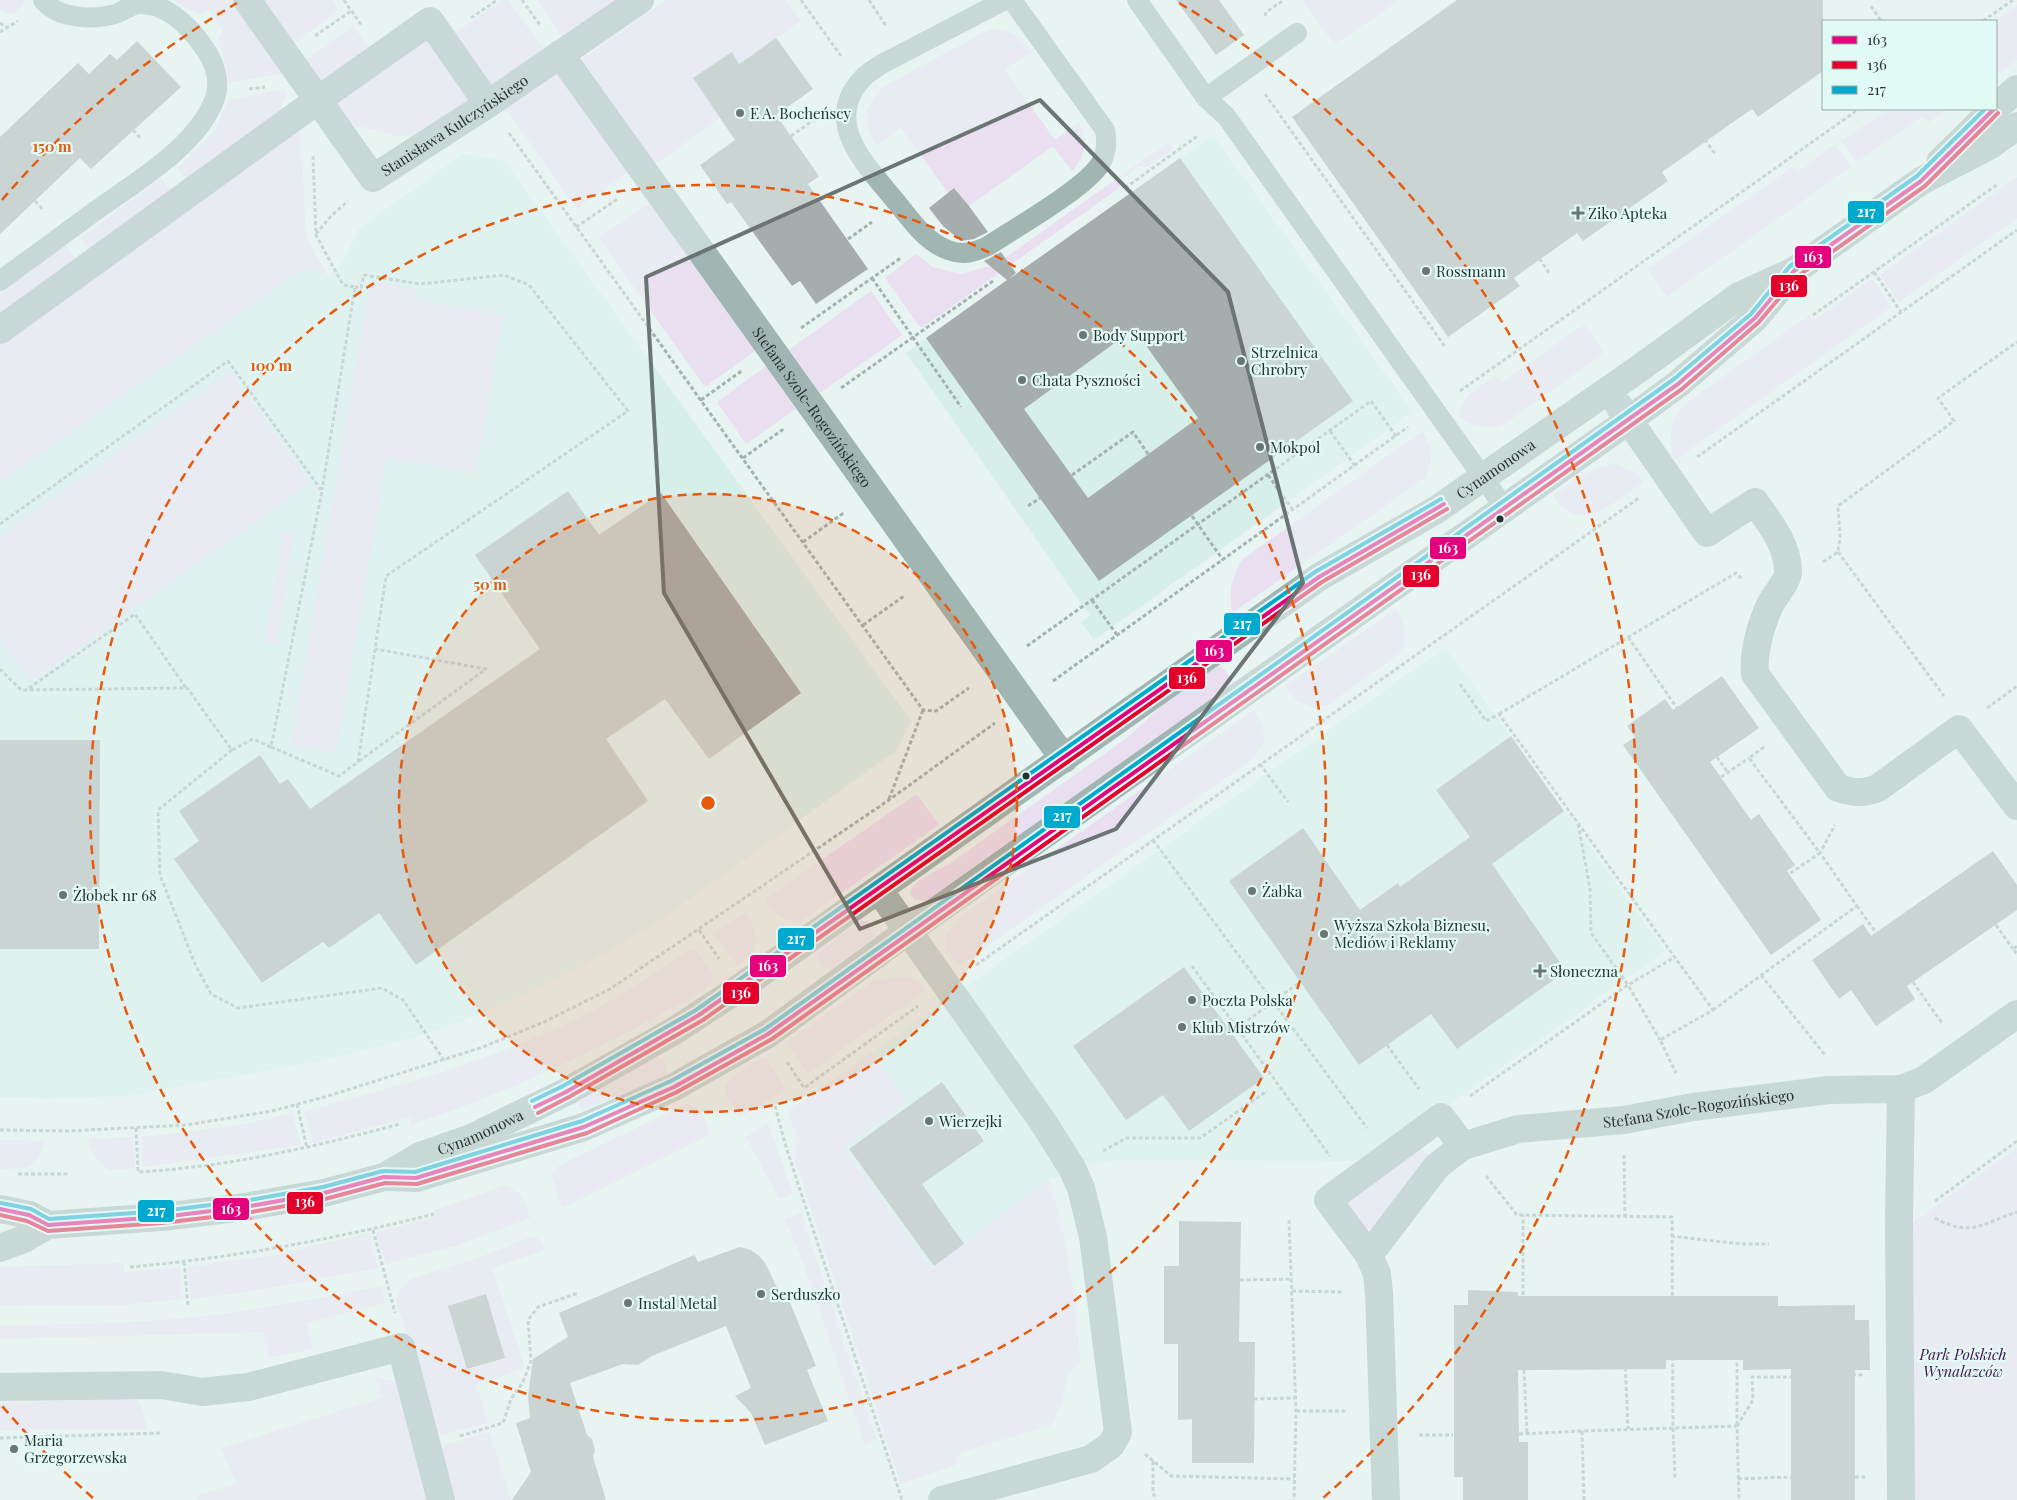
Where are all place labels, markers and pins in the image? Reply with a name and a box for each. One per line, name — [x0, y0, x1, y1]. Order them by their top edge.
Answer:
place label: E A. Bocheńscy — [750, 103, 852, 123]
marker: E A. Bocheńscy — [734, 107, 746, 119]
place label: Ziko Apteka — [1588, 203, 1668, 223]
marker: Ziko Apteka — [1572, 207, 1584, 219]
place label: Rossmann — [1436, 261, 1506, 281]
marker: Rossmann — [1420, 265, 1432, 277]
place label: Body Support — [1093, 325, 1185, 345]
marker: Body Support — [1077, 329, 1089, 341]
place label: Strzelnica Chrobry — [1251, 342, 1319, 379]
marker: Strzelnica Chrobry — [1235, 355, 1247, 367]
place label: Chata Pyszności — [1032, 370, 1141, 390]
marker: Chata Pyszności — [1016, 374, 1028, 386]
place label: Mokpol — [1270, 437, 1320, 457]
marker: Mokpol — [1254, 441, 1266, 453]
unlabelled marker — [1495, 514, 1505, 524]
unlabelled marker — [1021, 771, 1031, 781]
centre of rings — [699, 794, 717, 812]
place label: Żabka — [1262, 881, 1303, 901]
place label: Żłobek nr 68 — [73, 885, 157, 905]
marker: Żabka — [1246, 885, 1258, 897]
marker: Żłobek nr 68 — [57, 889, 69, 901]
place label: Wyższa Szkoła Biznesu, Mediów i Reklamy — [1333, 915, 1490, 952]
marker: Wyższa Szkoła Biznesu, Mediów i Reklamy — [1318, 928, 1330, 940]
place label: Słoneczna — [1550, 961, 1618, 981]
marker: Słoneczna — [1534, 965, 1546, 977]
place label: Poczta Polska — [1202, 990, 1293, 1010]
marker: Poczta Polska — [1186, 994, 1198, 1006]
place label: Klub Mistrzów — [1192, 1017, 1290, 1037]
marker: Klub Mistrzów — [1176, 1021, 1188, 1033]
place label: Wierzejki — [938, 1111, 1003, 1131]
marker: Wierzejki — [923, 1115, 935, 1127]
place label: Serduszko — [771, 1284, 840, 1304]
marker: Serduszko — [755, 1288, 767, 1300]
place label: Instal Metal — [638, 1293, 717, 1313]
marker: Instal Metal — [622, 1297, 634, 1309]
place label: Maria Grzegorzewska — [24, 1430, 128, 1467]
marker: Maria Grzegorzewska — [8, 1443, 20, 1455]

